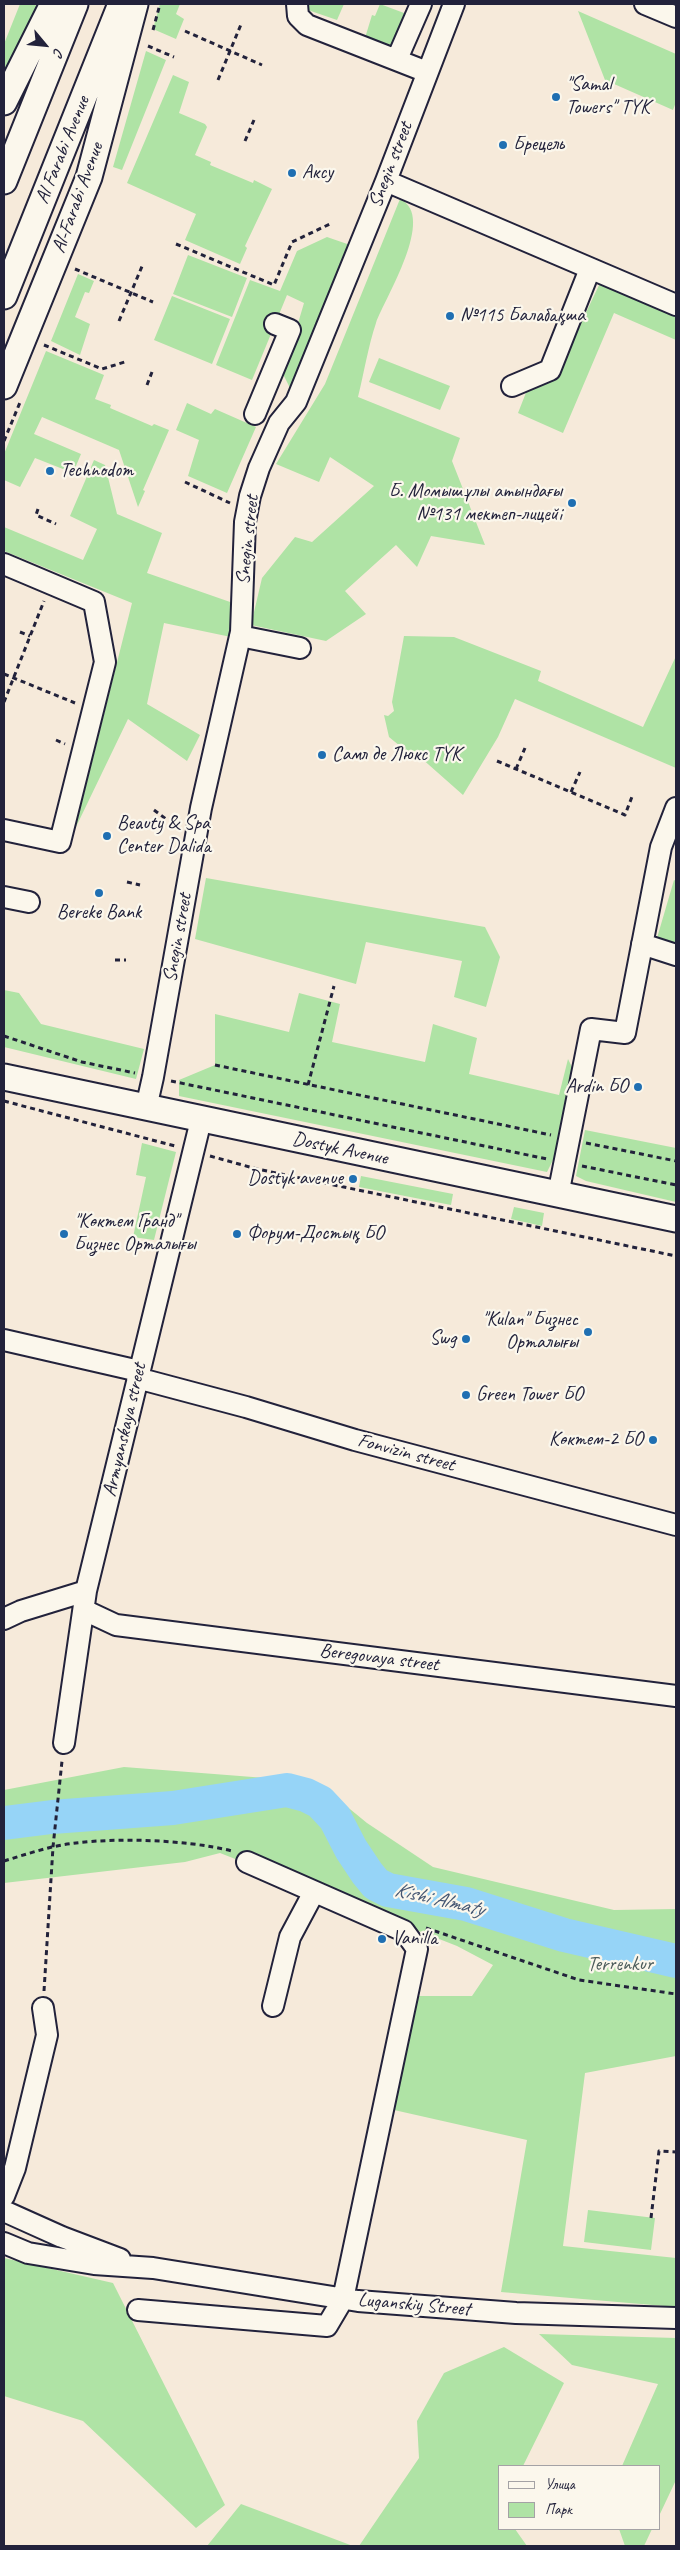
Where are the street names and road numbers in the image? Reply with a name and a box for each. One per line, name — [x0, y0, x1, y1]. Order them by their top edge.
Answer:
street label: Al Farabi Avenue — [31, 93, 95, 207]
street label: Snegin street — [364, 119, 418, 211]
street label: Al-Farabi Avenue — [47, 140, 109, 256]
street label: Snegin street — [231, 494, 265, 586]
street label: Snegin street — [158, 892, 198, 984]
street label: Dostyk Avenue — [290, 1127, 390, 1171]
street label: Armyanskaya street — [98, 1361, 152, 1499]
street label: Fonvizin street — [355, 1429, 457, 1477]
street label: Beregovaya street — [318, 1639, 440, 1677]
street label: Luganskiy Street — [357, 2288, 471, 2322]

